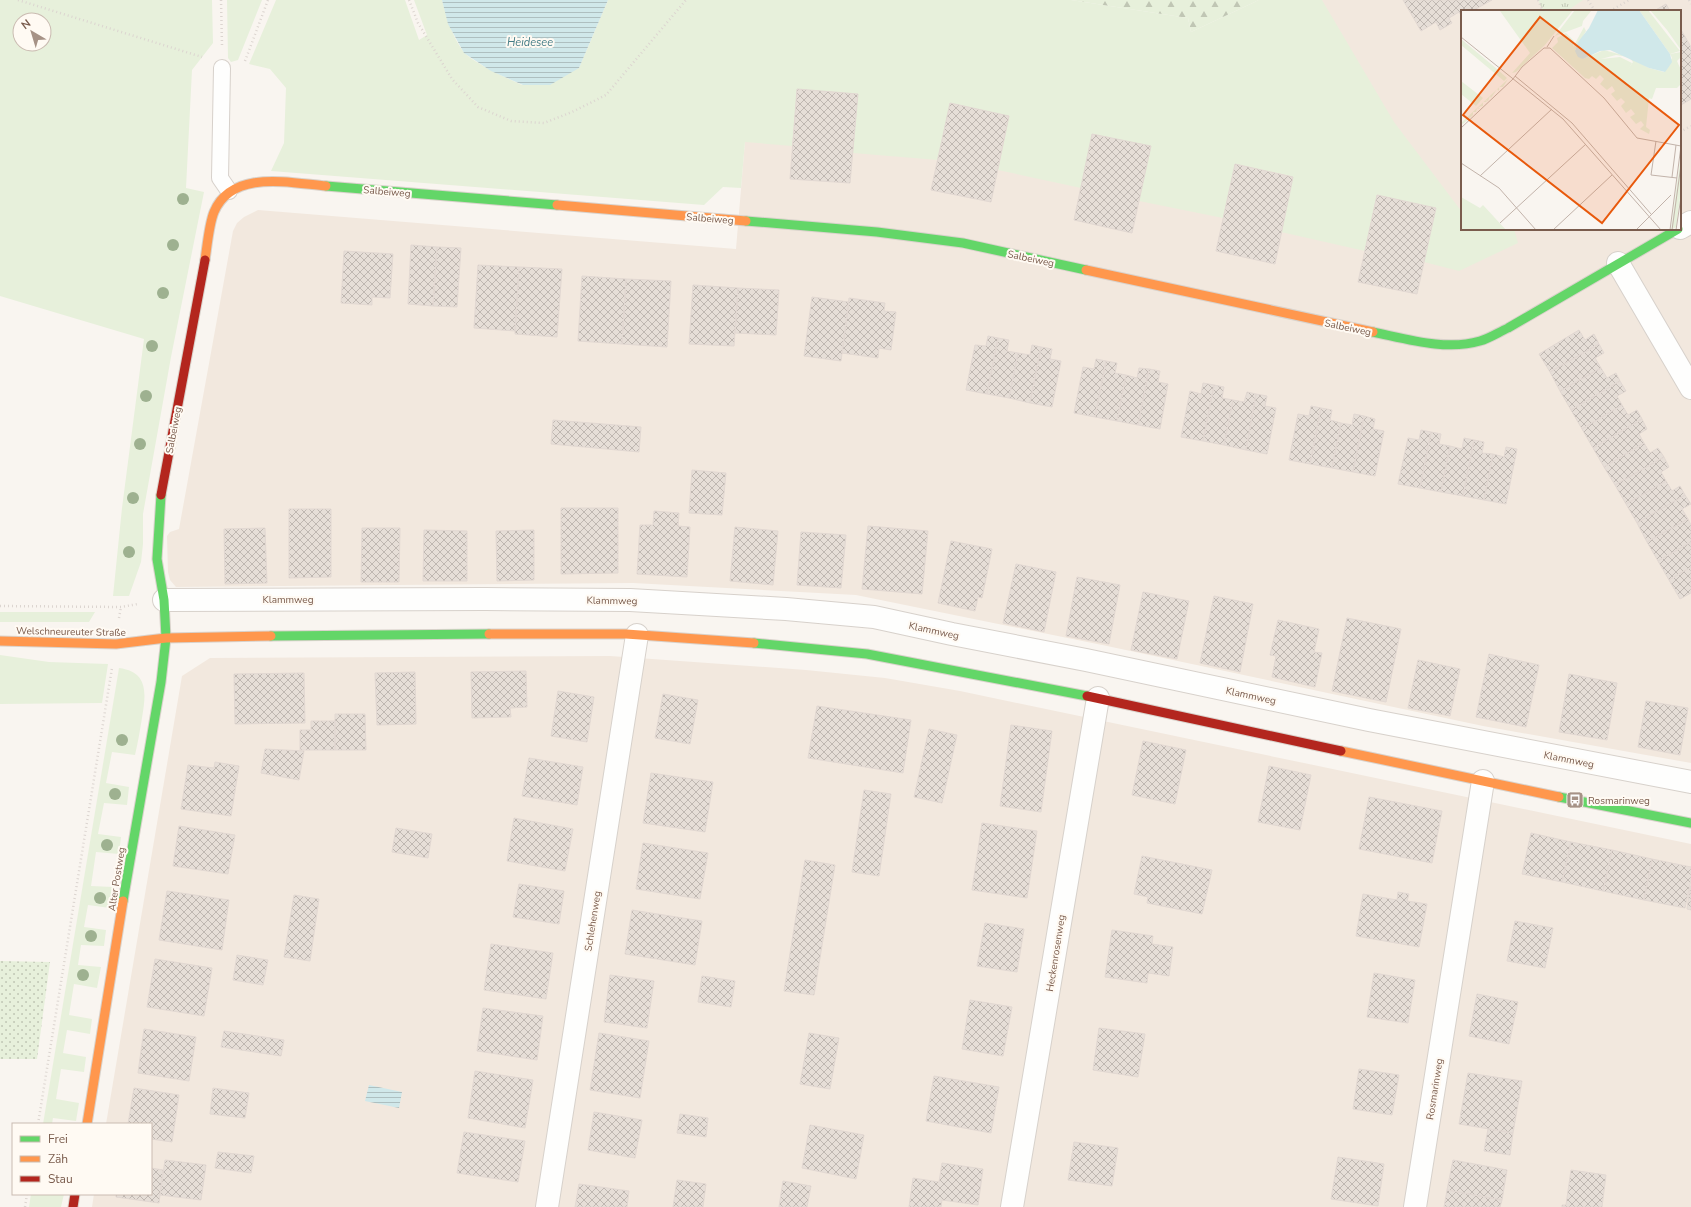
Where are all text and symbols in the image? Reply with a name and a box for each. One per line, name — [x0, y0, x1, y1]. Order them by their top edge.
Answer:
inset map — [1461, 10, 1681, 230]
north arrow — [12, 12, 52, 52]
text: N — [18, 16, 34, 33]
water label: Heidesee — [507, 35, 553, 50]
street label: Salbeiweg — [363, 183, 411, 201]
street label: Salbeiweg — [686, 210, 734, 228]
street label: Salbeiweg — [1006, 247, 1056, 271]
street label: Salbeiweg — [1323, 316, 1373, 340]
street label: Salbeiweg — [163, 405, 185, 455]
street label: Klammweg — [262, 593, 314, 607]
street label: Klammweg — [586, 594, 638, 608]
street label: Klammweg — [907, 619, 960, 643]
street label: Welschneureuter Straße — [16, 624, 126, 640]
street label: Klammweg — [1224, 684, 1277, 708]
street label: Klammweg — [1542, 748, 1595, 772]
bus stop icon: Rosmarinweg — [1565, 790, 1585, 810]
place label: Rosmarinweg — [1588, 794, 1650, 808]
street label: Alter Postweg — [105, 846, 129, 912]
street label: Schlehenweg — [581, 890, 605, 952]
street label: Heckenrosenweg — [1043, 914, 1069, 993]
street label: Rosmarinweg — [1423, 1057, 1447, 1121]
legend — [12, 1123, 152, 1195]
text: Frei — [48, 1131, 68, 1147]
text: Zäh — [48, 1151, 68, 1167]
text: Stau — [48, 1171, 73, 1187]

